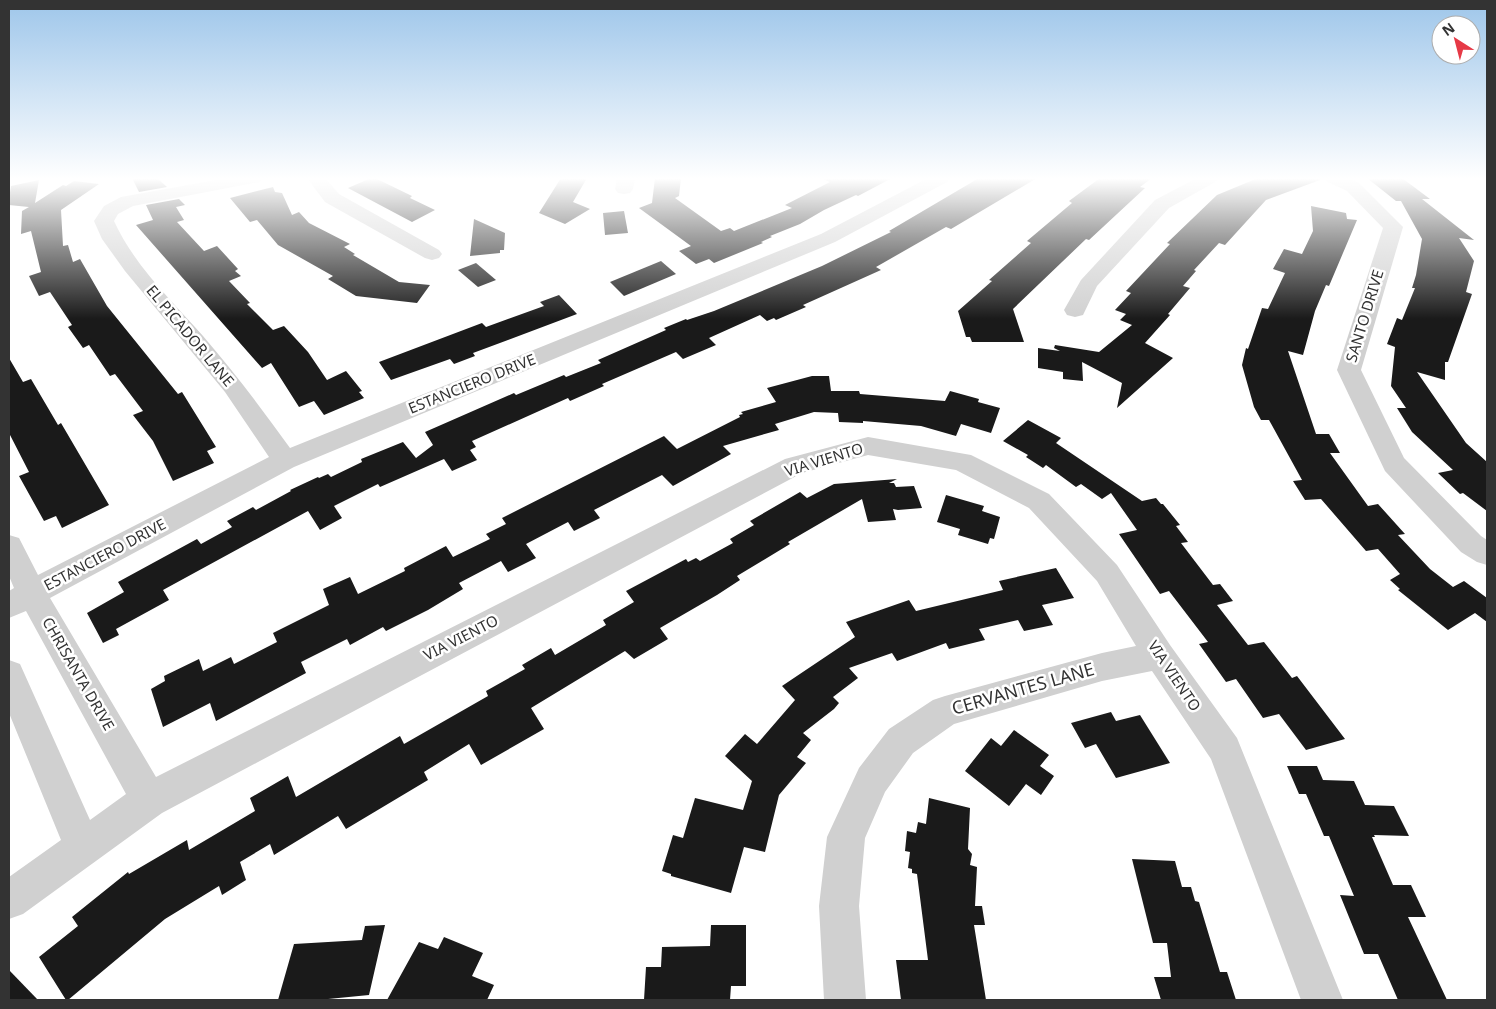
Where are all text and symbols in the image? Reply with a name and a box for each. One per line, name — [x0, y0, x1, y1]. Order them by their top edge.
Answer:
north arrow — [1431, 15, 1481, 65]
text: N — [1438, 18, 1458, 40]
street label: SANTO DRIVE — [1341, 267, 1388, 364]
street label: EL PICADOR LANE — [142, 281, 239, 390]
street label: ESTANCIERO DRIVE — [405, 348, 538, 418]
street label: VIA VIENTO — [782, 438, 865, 480]
street label: ESTANCIERO DRIVE — [40, 514, 169, 595]
street label: VIA VIENTO — [420, 610, 501, 664]
street label: CHRISANTA DRIVE — [38, 613, 119, 734]
street label: VIA VIENTO — [1144, 636, 1206, 715]
street label: CERVANTES LANE — [949, 656, 1097, 720]

